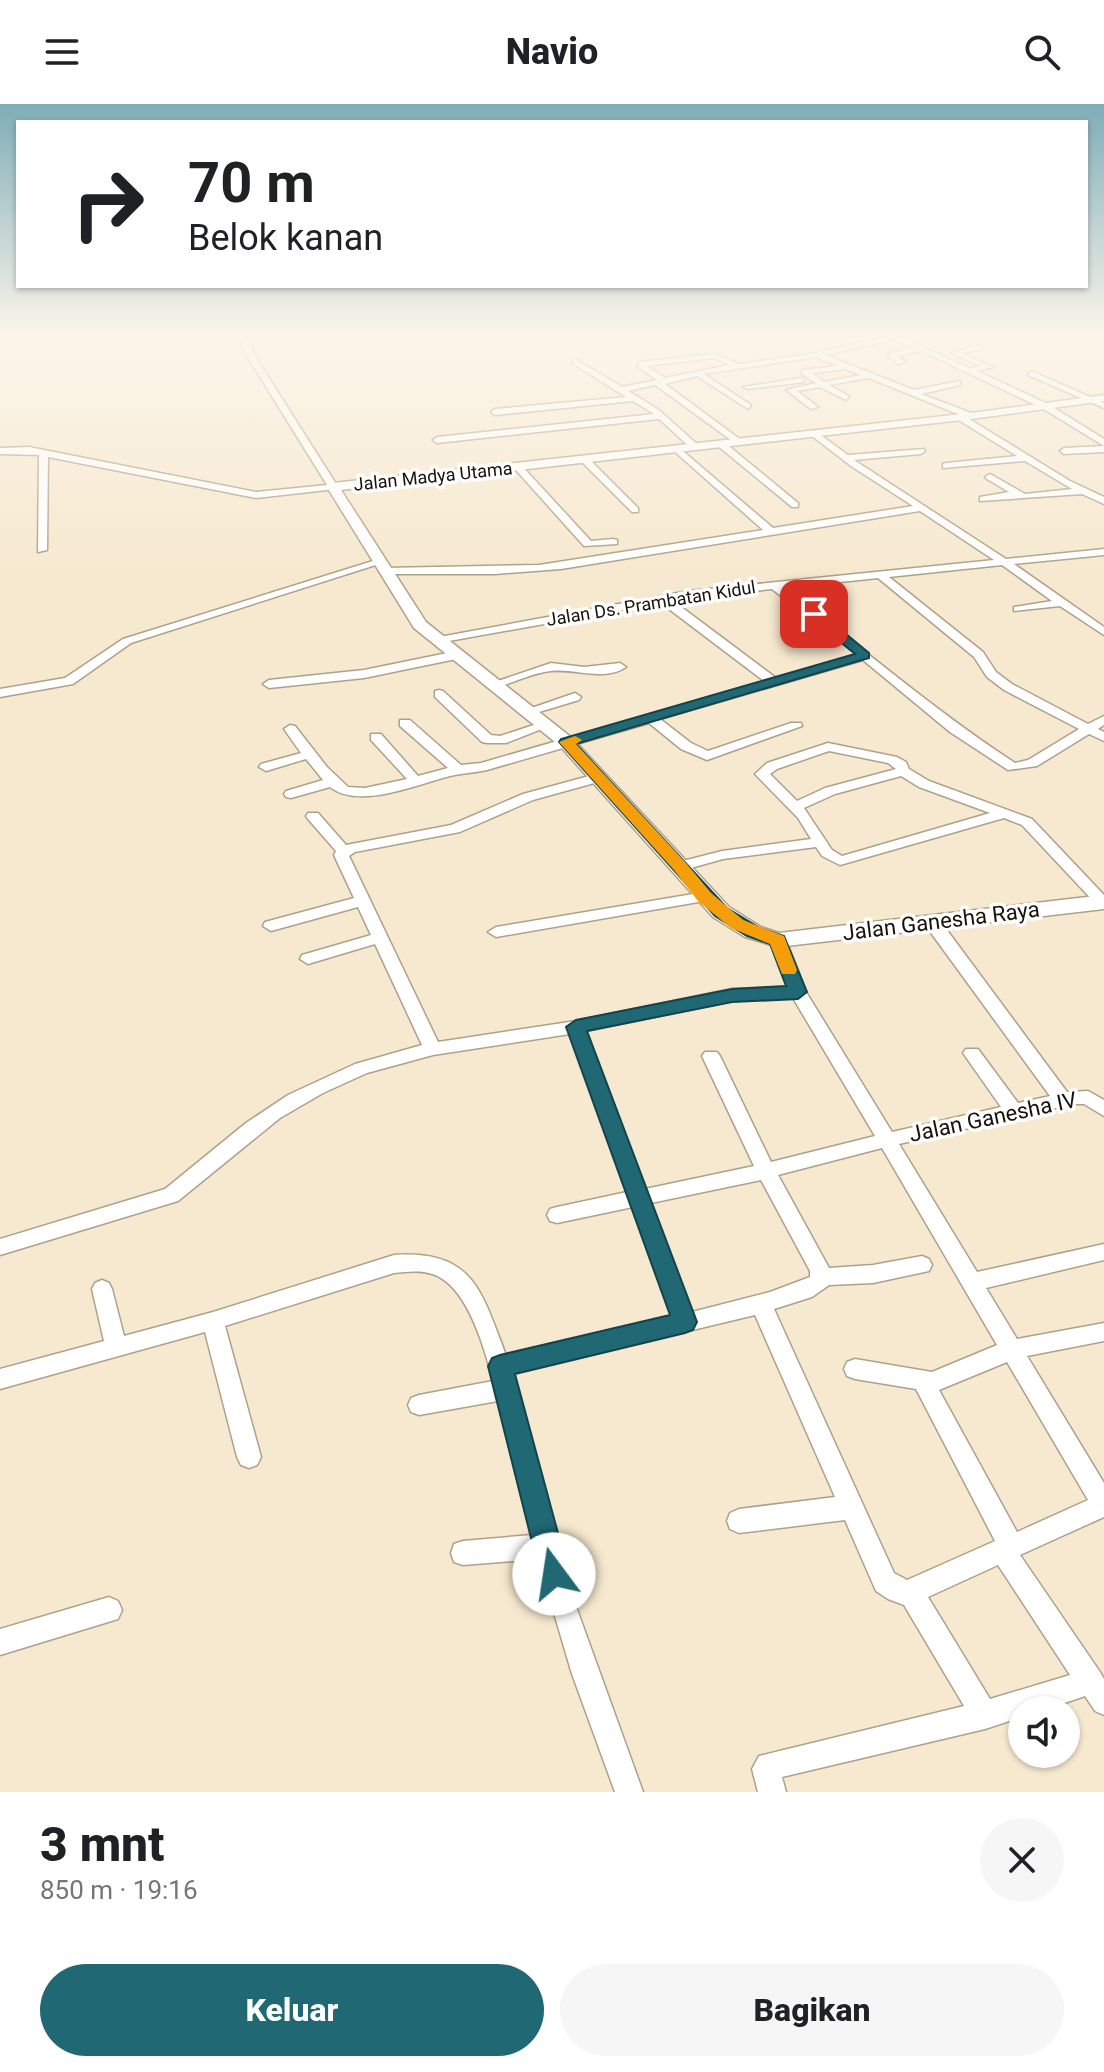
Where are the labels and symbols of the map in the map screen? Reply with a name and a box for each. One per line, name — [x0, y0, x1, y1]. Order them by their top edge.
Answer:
street label: Jalan Madya Utama — [353, 457, 513, 495]
street label: Jalan Ds. Prambatan Kidul — [545, 576, 757, 630]
pin — [780, 580, 848, 648]
street label: Jalan Ganesha Raya — [841, 897, 1041, 945]
street label: Jalan Ganesha IV — [907, 1087, 1079, 1147]
position arrow — [512, 1532, 596, 1616]

